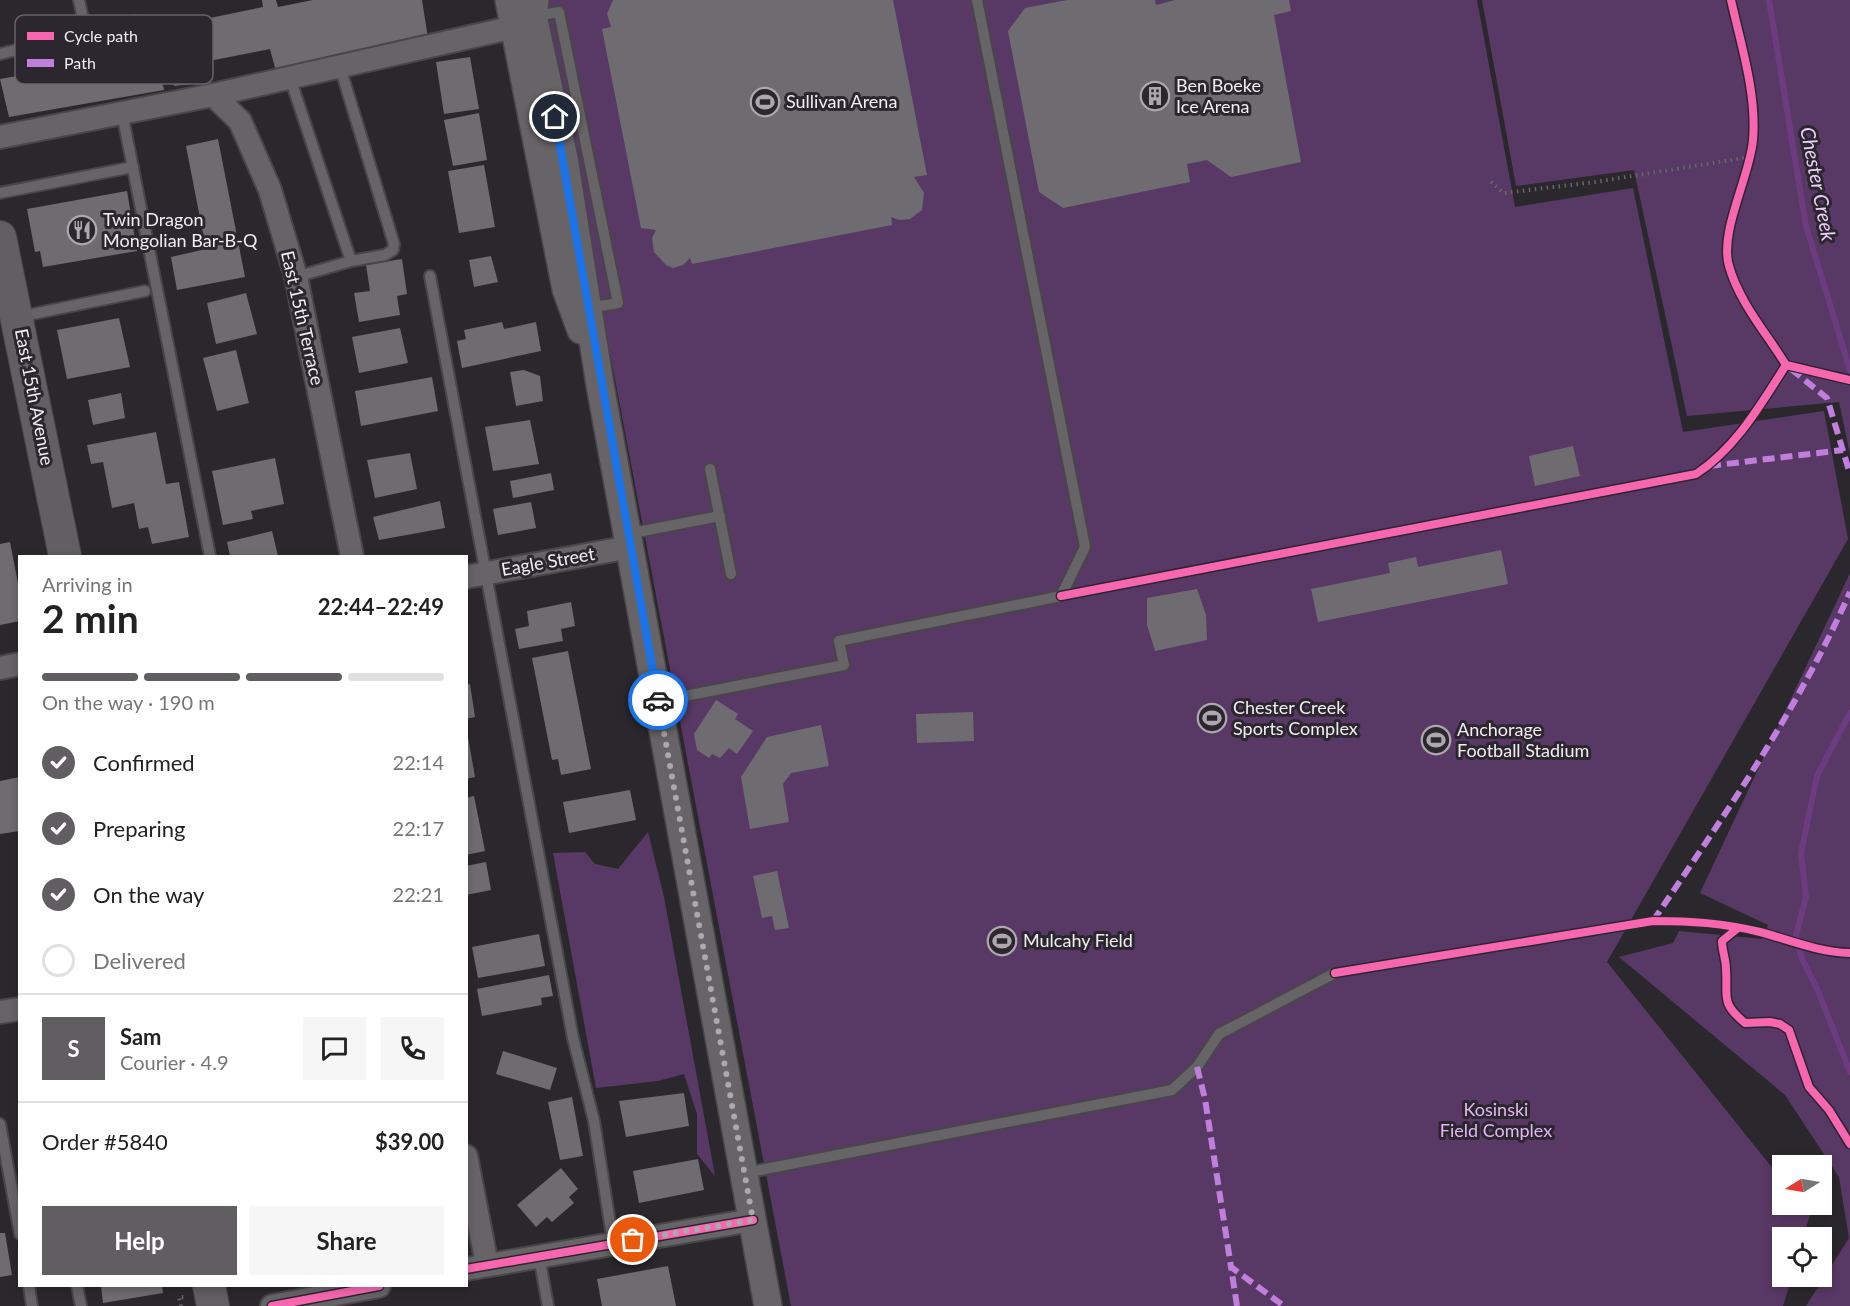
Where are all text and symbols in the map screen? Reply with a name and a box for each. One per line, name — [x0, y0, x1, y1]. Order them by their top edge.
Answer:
legend — [15, 15, 213, 84]
text: Cycle path — [64, 26, 138, 45]
text: Path — [64, 53, 96, 72]
place label: Ben Boeke Ice Arena — [1176, 74, 1261, 117]
building icon: Ben Boeke Ice Arena — [1139, 80, 1171, 112]
sports icon: Sullivan Arena — [749, 86, 781, 118]
place label: Sullivan Arena — [786, 90, 897, 112]
pin — [529, 91, 580, 142]
icon: home — [538, 100, 571, 133]
water label: Chester Creek — [1796, 125, 1842, 243]
place label: Twin Dragon Mongolian Bar-B-Q — [103, 208, 258, 251]
restaurant icon: Twin Dragon Mongolian Bar-B-Q — [66, 214, 98, 246]
street label: East 15th Terrace — [277, 248, 329, 387]
street label: East 15th Avenue — [11, 326, 59, 467]
street label: Eagle Street — [499, 542, 597, 580]
text: Arriving in — [42, 572, 133, 596]
text: 22:44–22:49 — [318, 593, 444, 620]
text: 2 min — [42, 595, 139, 641]
courier — [628, 670, 688, 730]
icon: car — [642, 684, 675, 717]
text: On the way · 190 m — [42, 690, 215, 714]
place label: Chester Creek Sports Complex — [1233, 696, 1358, 739]
sports icon: Chester Creek Sports Complex — [1196, 702, 1228, 734]
place label: Anchorage Football Stadium — [1457, 718, 1589, 761]
sports icon: Anchorage Football Stadium — [1420, 724, 1452, 756]
icon: check — [42, 746, 75, 779]
text: Confirmed — [93, 749, 195, 776]
text: 22:14 — [393, 750, 444, 774]
icon: check — [42, 812, 75, 845]
text: Preparing — [93, 815, 185, 842]
text: 22:17 — [393, 816, 444, 840]
icon: check — [42, 878, 75, 911]
text: On the way — [93, 881, 204, 908]
text: 22:21 — [393, 882, 444, 906]
sports icon: Mulcahy Field — [986, 925, 1018, 957]
place label: Mulcahy Field — [1023, 929, 1133, 951]
text: Delivered — [93, 947, 186, 974]
button: chat — [303, 1017, 366, 1080]
button: phone — [381, 1017, 444, 1080]
text: Sam — [120, 1023, 162, 1050]
text: S — [67, 1035, 80, 1062]
text: Courier · 4.9 — [120, 1050, 229, 1074]
park label: Kosinski Field Complex — [1440, 1098, 1552, 1141]
text: Order #5840 — [42, 1128, 168, 1155]
text: $39.00 — [375, 1128, 444, 1155]
north arrow — [1772, 1155, 1832, 1215]
map controls — [1772, 1155, 1832, 1287]
button: Help — [42, 1206, 237, 1275]
button: Share — [249, 1206, 444, 1275]
pin — [607, 1214, 658, 1265]
icon: bag — [616, 1223, 649, 1256]
button: locate — [1772, 1227, 1832, 1287]

